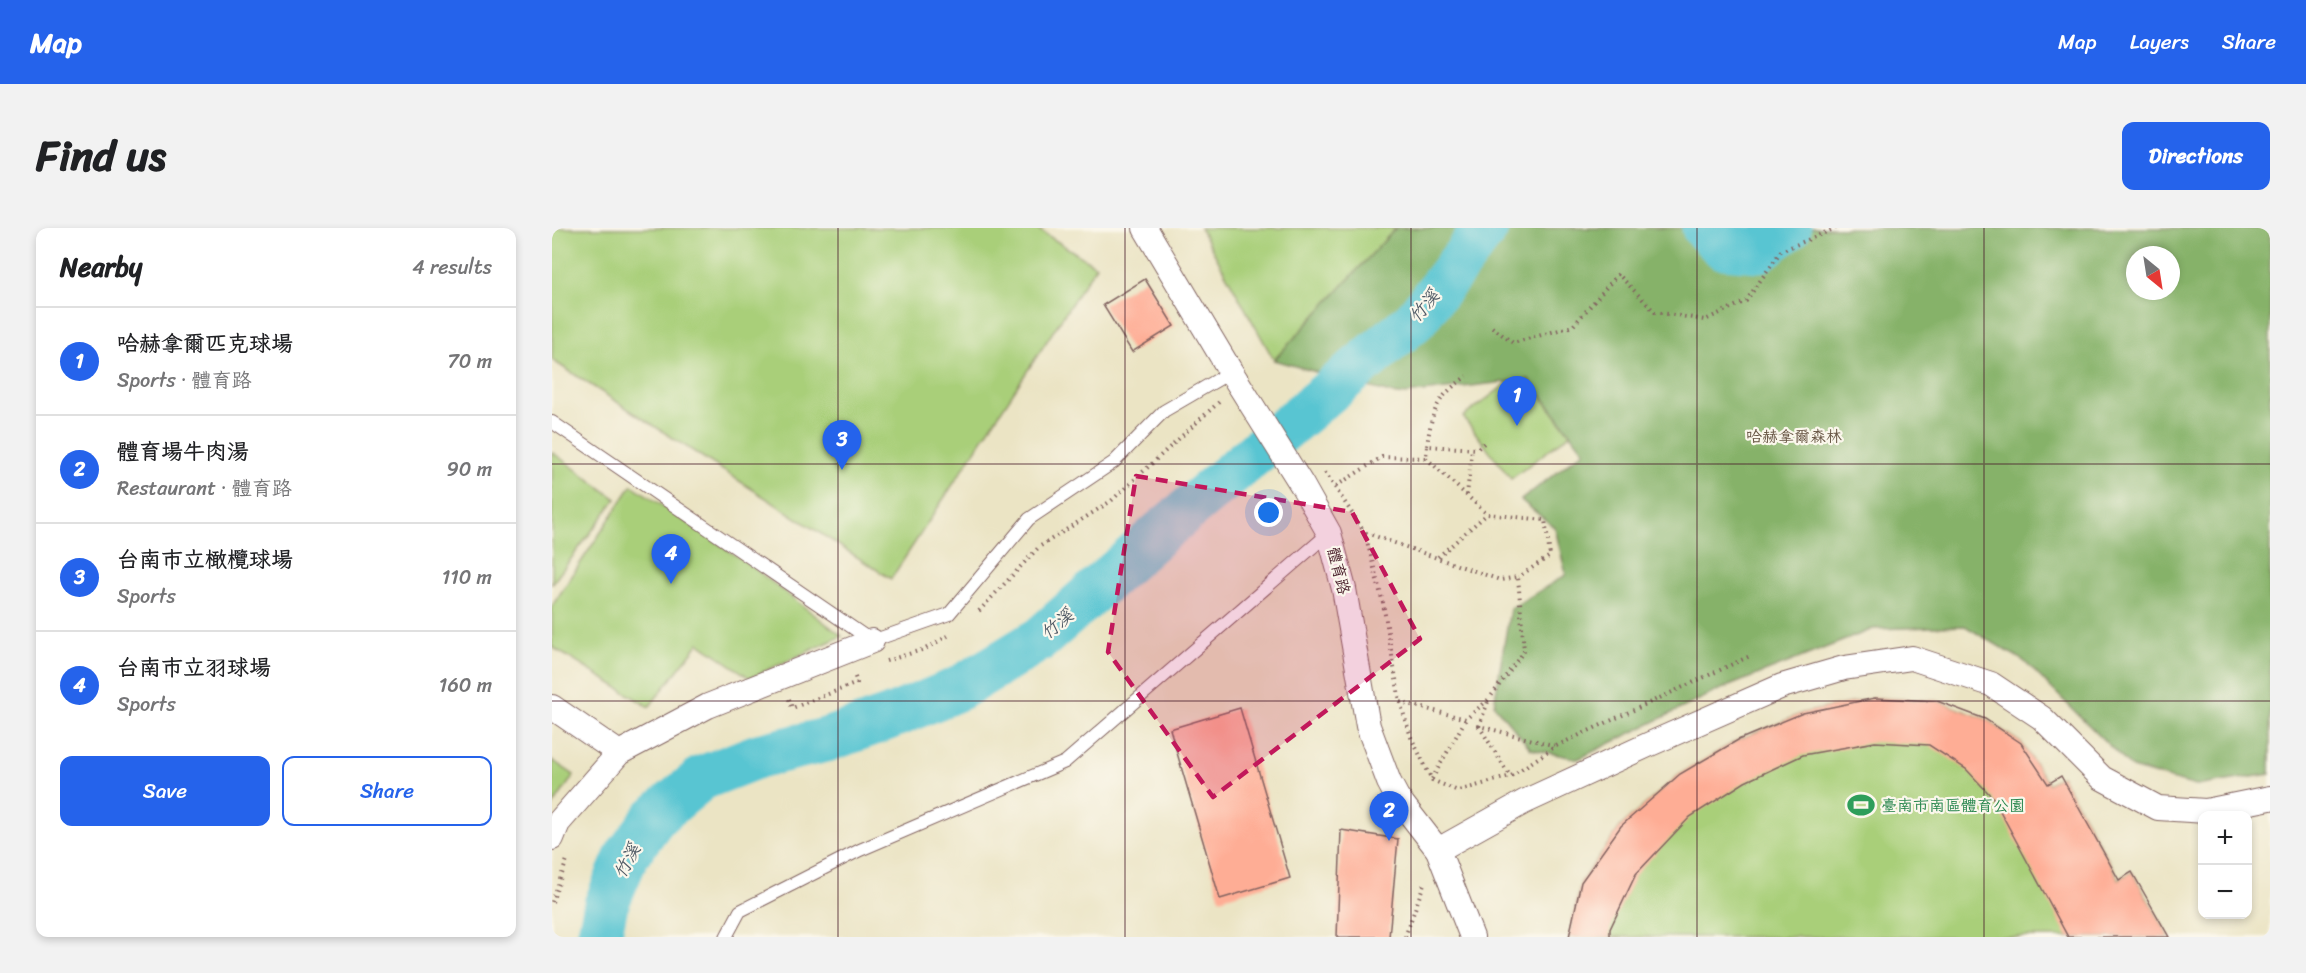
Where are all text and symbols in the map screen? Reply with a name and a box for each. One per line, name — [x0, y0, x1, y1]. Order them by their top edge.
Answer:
text: Map — [30, 18, 82, 67]
text: Map — [2058, 23, 2097, 61]
text: Layers — [2130, 23, 2189, 61]
text: Share — [2222, 23, 2276, 61]
text: Find us — [36, 119, 166, 193]
button: Directions — [2122, 122, 2270, 190]
text: Nearby — [60, 244, 142, 290]
north arrow — [2126, 246, 2180, 300]
text: 4 results — [412, 250, 492, 285]
water label: 竹溪 — [1400, 281, 1448, 330]
text: 哈赫拿爾匹克球場 — [117, 324, 293, 363]
text: 1 — [75, 344, 84, 379]
text: 70 m — [447, 344, 492, 379]
text: Sports · 體育路 — [117, 363, 252, 398]
pin: 1 — [1498, 376, 1536, 426]
pin: 3 — [822, 420, 862, 470]
park label: 哈赫拿爾森林 — [1746, 422, 1842, 451]
text: 體育場牛肉湯 — [117, 432, 249, 471]
text: 2 — [74, 452, 85, 487]
text: 90 m — [447, 452, 492, 487]
text: Restaurant · 體育路 — [117, 471, 292, 506]
your location — [1254, 498, 1283, 527]
pin: 4 — [652, 534, 690, 584]
text: 台南市立橄欖球場 — [117, 540, 293, 579]
street label: 體育路 — [1319, 544, 1359, 598]
text: 3 — [74, 560, 85, 595]
text: 110 m — [442, 560, 492, 595]
text: Sports — [117, 579, 176, 614]
water label: 竹溪 — [1033, 600, 1082, 648]
text: 台南市立羽球場 — [117, 648, 271, 687]
text: 4 — [73, 668, 86, 703]
text: 160 m — [439, 668, 492, 703]
text: Sports — [117, 687, 176, 722]
button: Save — [60, 756, 270, 826]
button: Share — [282, 756, 492, 826]
sports icon: 臺南市南區體育公園 — [1846, 790, 1876, 820]
place label: 臺南市南區體育公園 — [1881, 791, 2025, 820]
pin: 2 — [1370, 792, 1408, 841]
map controls — [2198, 811, 2252, 919]
button: + — [2198, 811, 2252, 865]
water label: 竹溪 — [604, 837, 650, 884]
button: − — [2198, 865, 2252, 919]

